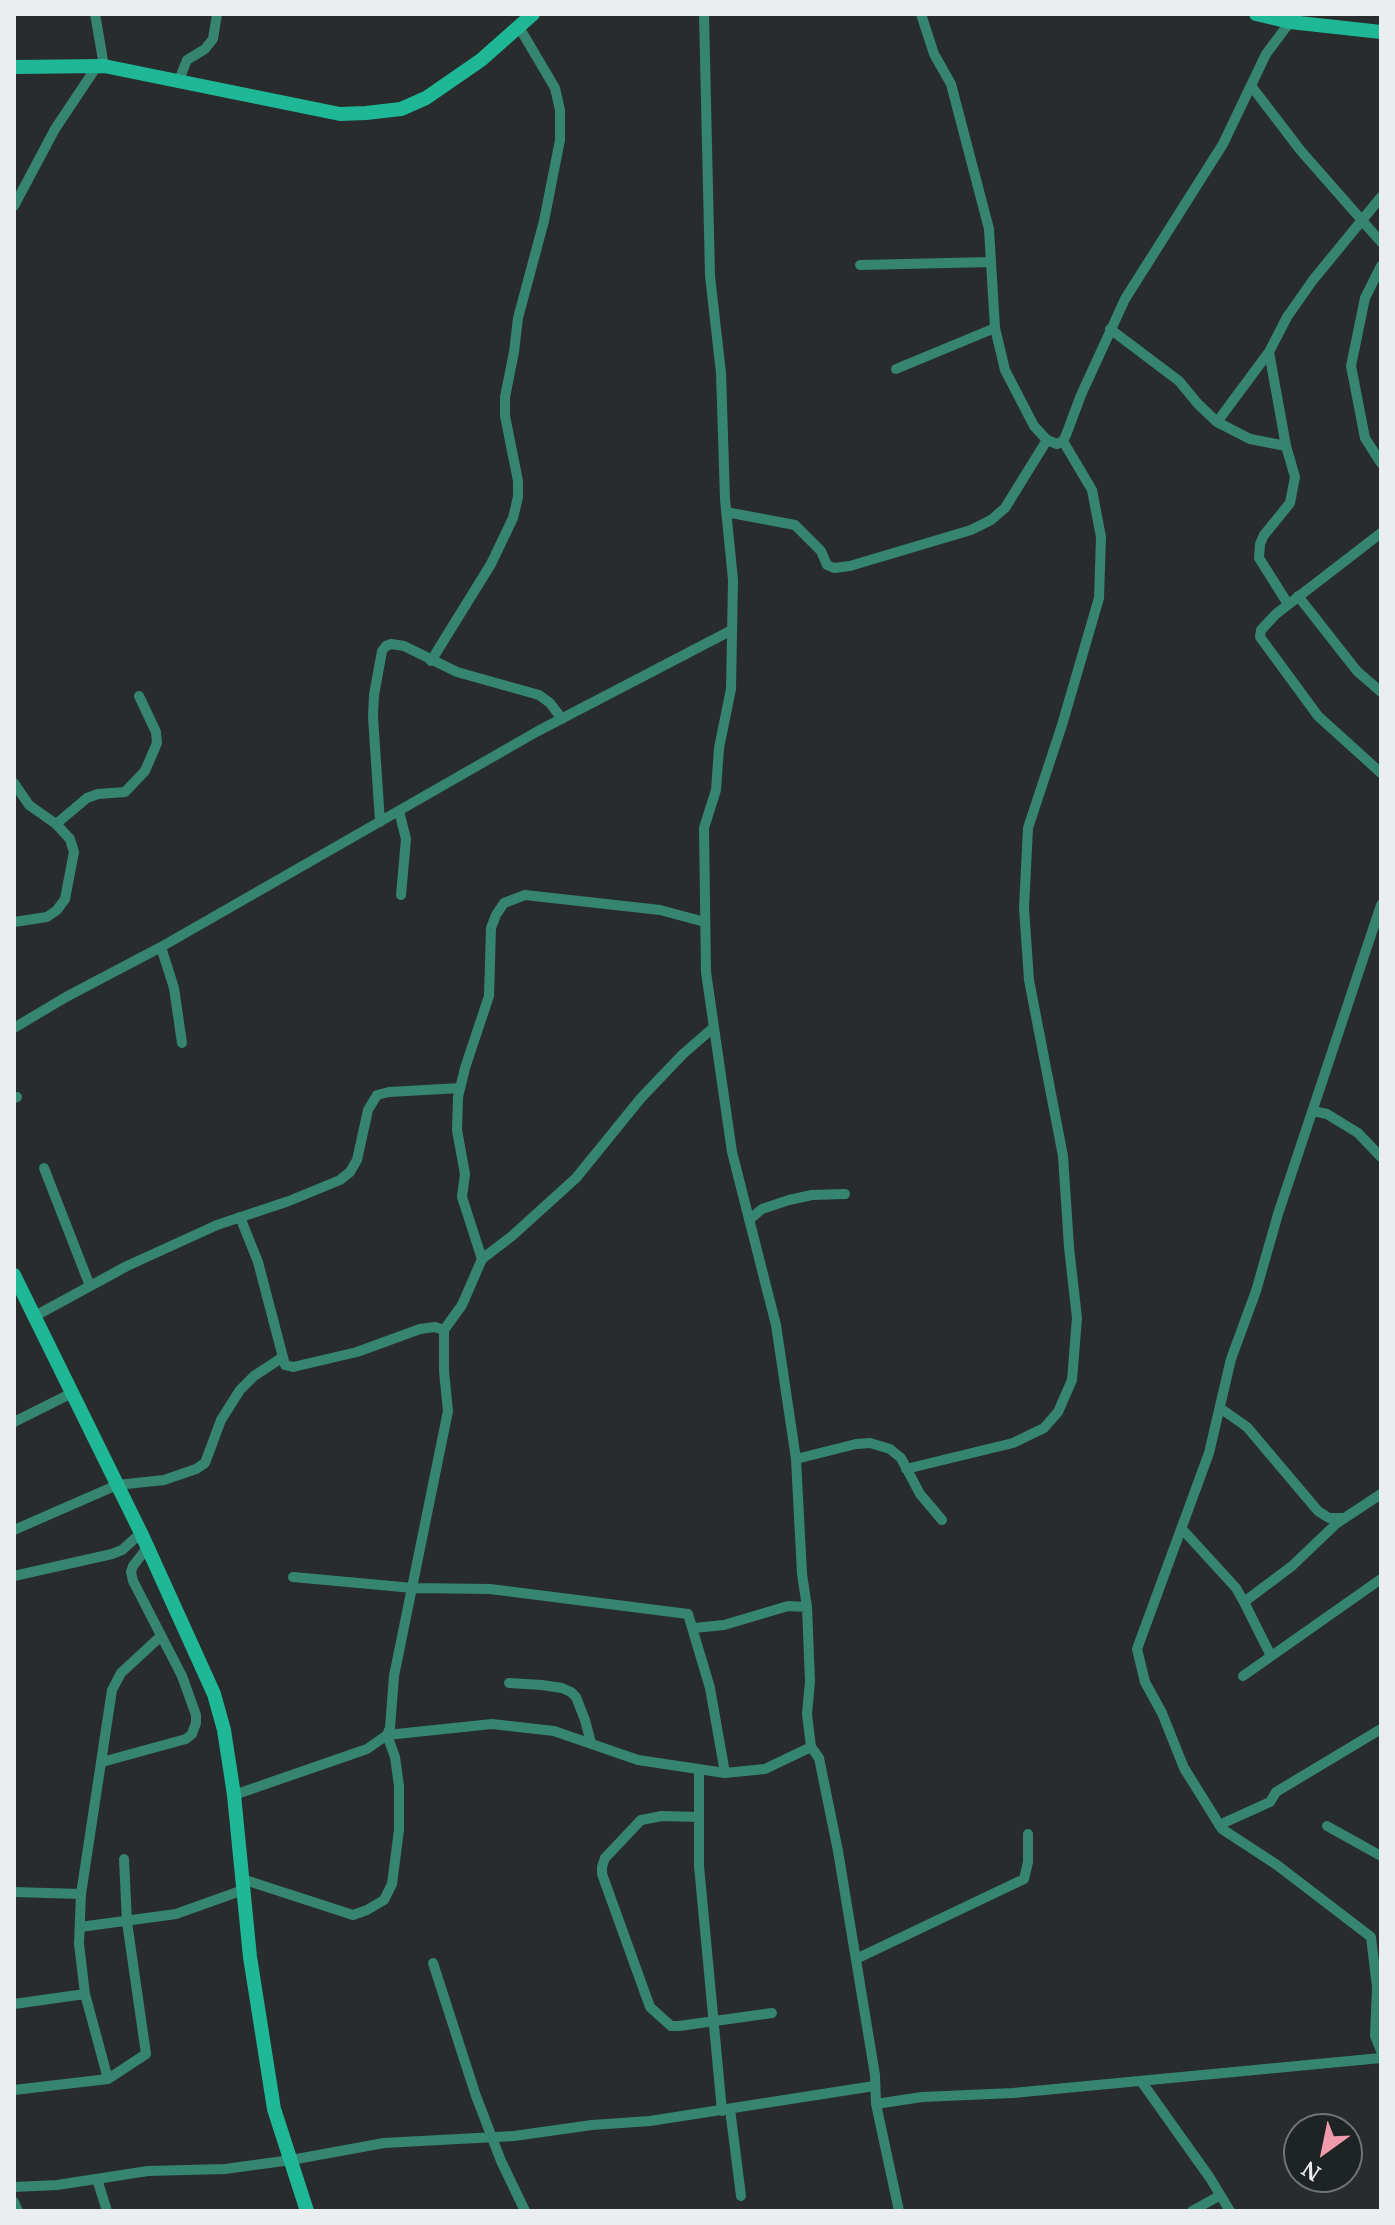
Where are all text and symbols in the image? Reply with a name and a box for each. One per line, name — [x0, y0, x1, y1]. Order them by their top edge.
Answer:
north arrow — [1283, 2113, 1363, 2193]
text: N — [1296, 2155, 1326, 2189]

